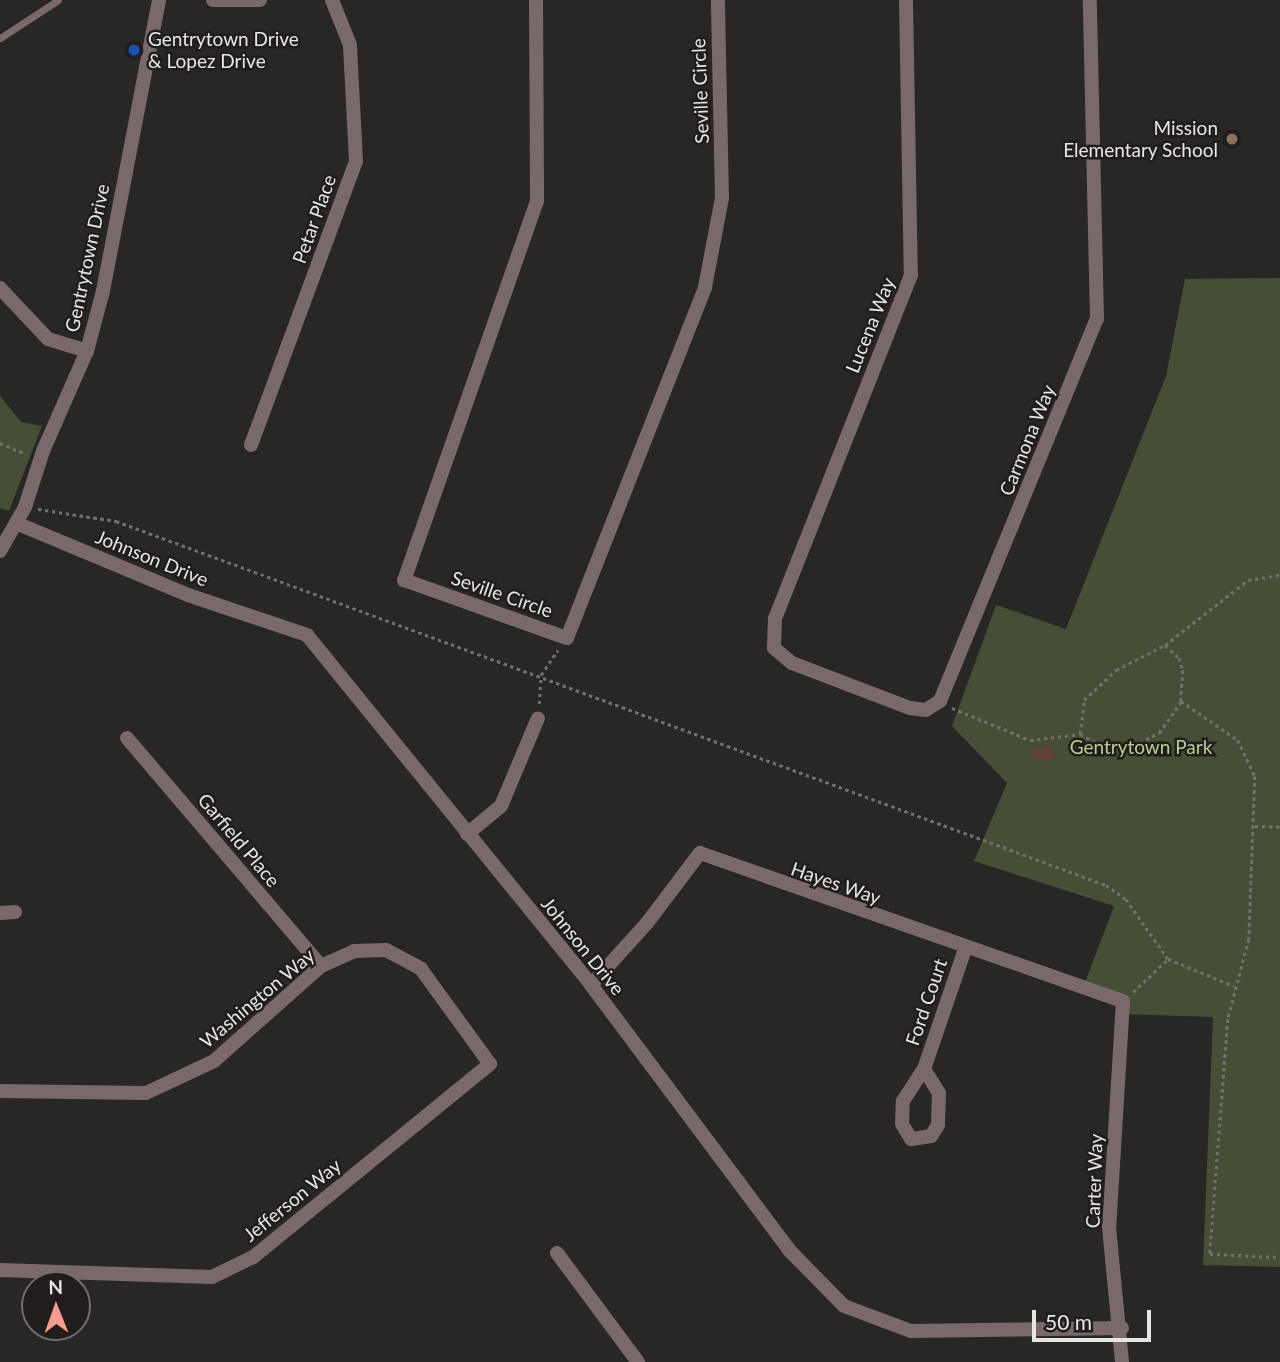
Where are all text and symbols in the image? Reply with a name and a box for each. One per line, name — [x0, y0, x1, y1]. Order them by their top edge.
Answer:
place label: Gentrytown Drive & Lopez Drive — [148, 28, 299, 72]
street label: Seville Circle — [687, 38, 713, 144]
marker: Gentrytown Drive & Lopez Drive — [126, 42, 142, 58]
place label: Mission Elementary School — [1063, 117, 1218, 161]
marker: Mission Elementary School — [1224, 131, 1240, 147]
street label: Petar Place — [287, 171, 341, 267]
street label: Gentrytown Drive — [60, 182, 114, 334]
street label: Lucena Way — [840, 274, 900, 376]
street label: Carmona Way — [994, 381, 1060, 499]
street label: Johnson Drive — [92, 525, 212, 591]
street label: Seville Circle — [448, 566, 556, 622]
park label: Gentrytown Park — [1070, 736, 1212, 758]
street label: Garfield Place — [193, 789, 285, 891]
street label: Hayes Way — [788, 857, 884, 909]
street label: Johnson Drive — [537, 892, 629, 1000]
street label: Washington Way — [195, 943, 319, 1053]
street label: Ford Court — [901, 956, 951, 1048]
street label: Carter Way — [1081, 1133, 1107, 1229]
street label: Jefferson Way — [239, 1154, 345, 1246]
north arrow — [21, 1271, 91, 1341]
text: N — [48, 1275, 63, 1298]
scale bar — [1035, 1296, 1154, 1340]
text: 50 m — [1045, 1309, 1092, 1334]

